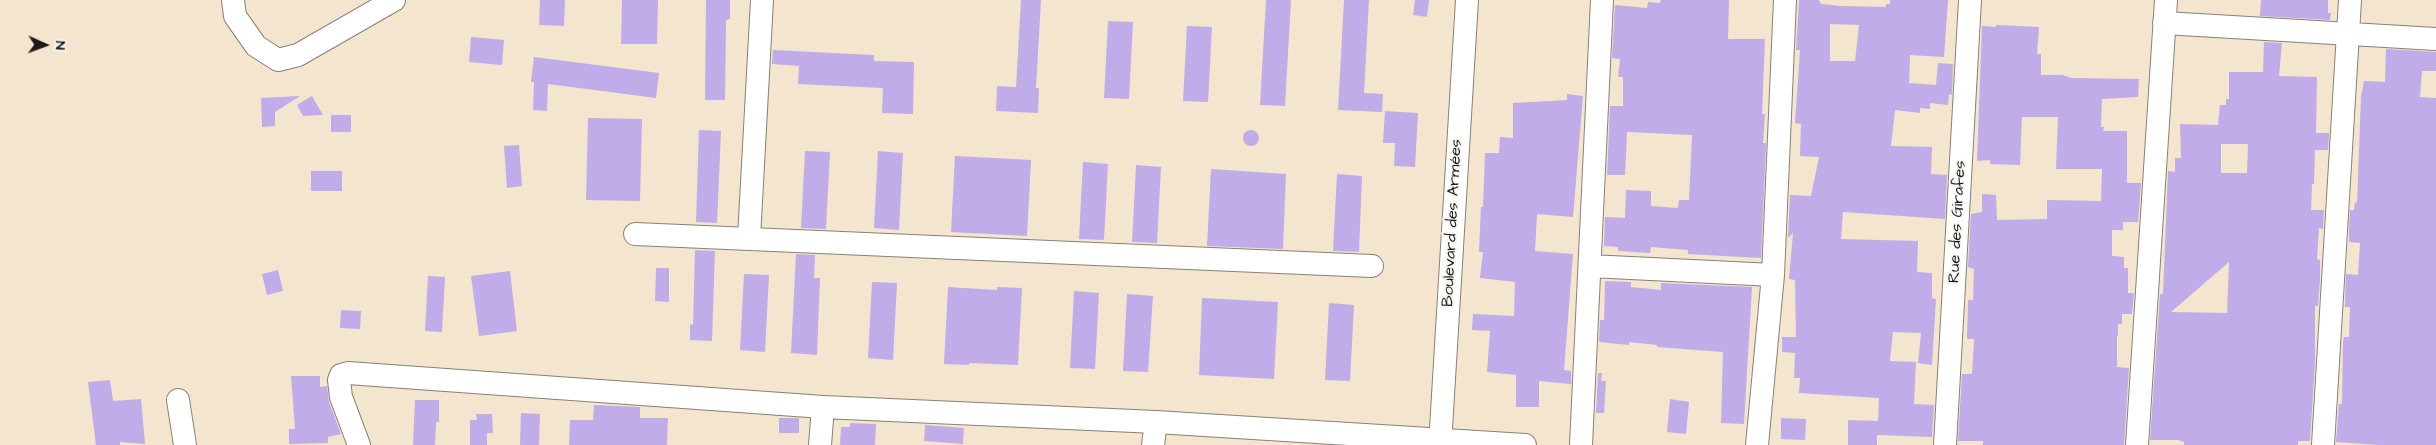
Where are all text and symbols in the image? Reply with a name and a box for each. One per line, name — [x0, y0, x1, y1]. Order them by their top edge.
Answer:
north arrow — [20, 20, 70, 70]
text: N — [50, 41, 70, 50]
street label: Boulevard des Armées — [1439, 139, 1467, 307]
street label: Rue des Girafes — [1945, 160, 1971, 284]

